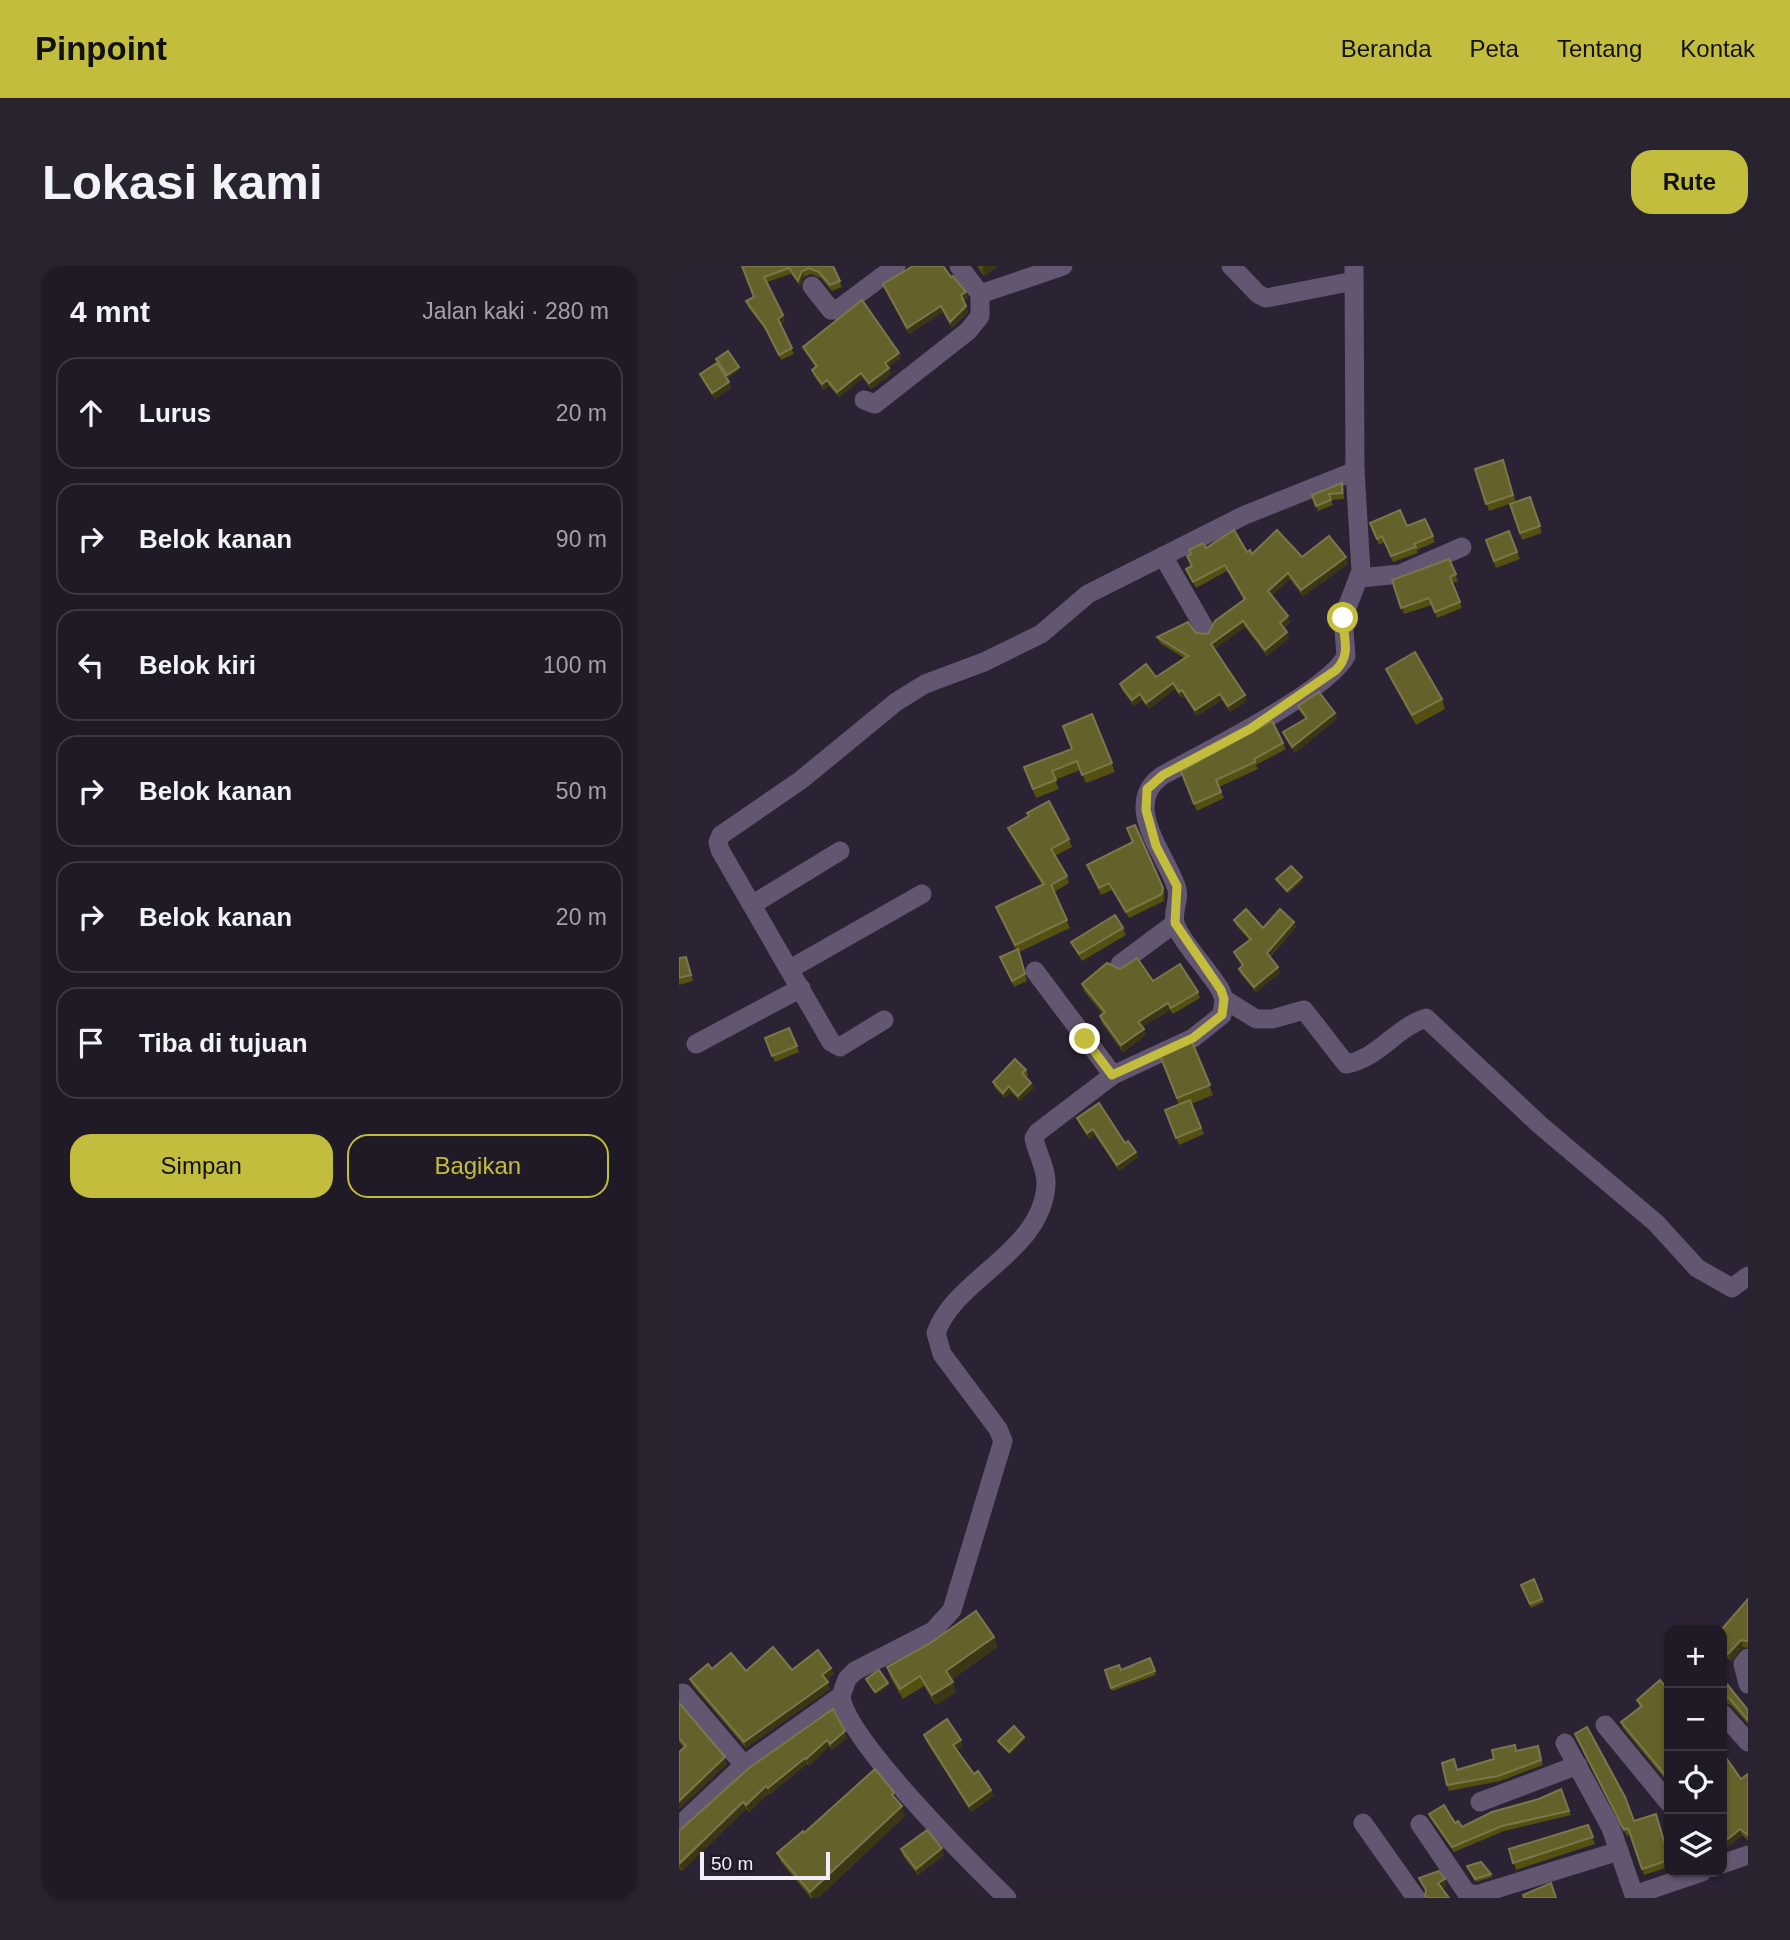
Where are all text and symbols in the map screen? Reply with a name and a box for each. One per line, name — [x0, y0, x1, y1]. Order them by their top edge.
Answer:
text: Pinpoint — [35, 30, 167, 67]
text: Beranda — [1341, 35, 1432, 62]
text: Peta — [1470, 35, 1519, 62]
text: Tentang — [1557, 35, 1642, 62]
text: Kontak — [1680, 35, 1755, 62]
button: Rute — [1631, 150, 1748, 214]
text: Lokasi kami — [42, 155, 323, 209]
text: 4 mnt — [70, 295, 150, 328]
text: Jalan kaki · 280 m — [422, 298, 609, 324]
icon: ahead — [72, 394, 110, 432]
text: Lurus — [139, 398, 211, 428]
text: 20 m — [556, 400, 607, 426]
icon: right — [72, 520, 110, 558]
text: Belok kanan — [139, 524, 292, 554]
text: 90 m — [556, 526, 607, 552]
route start — [1327, 602, 1358, 633]
icon: left — [72, 646, 110, 684]
text: Belok kiri — [139, 650, 256, 680]
text: 100 m — [543, 652, 607, 678]
icon: right — [72, 772, 110, 810]
text: Belok kanan — [139, 776, 292, 806]
text: 50 m — [556, 778, 607, 804]
icon: right — [72, 898, 110, 936]
text: Belok kanan — [139, 902, 292, 932]
text: 20 m — [556, 904, 607, 930]
route end — [1069, 1023, 1100, 1054]
icon: arrive — [72, 1024, 110, 1062]
text: Tiba di tujuan — [139, 1028, 308, 1058]
button: Simpan — [70, 1134, 333, 1198]
button: Bagikan — [347, 1134, 609, 1198]
map controls — [1664, 1625, 1727, 1877]
button: + — [1664, 1625, 1727, 1688]
button: − — [1664, 1688, 1727, 1751]
button: locate — [1664, 1751, 1727, 1814]
button: layers — [1664, 1814, 1727, 1877]
scale bar — [700, 1849, 829, 1881]
text: 50 m — [711, 1853, 753, 1874]

